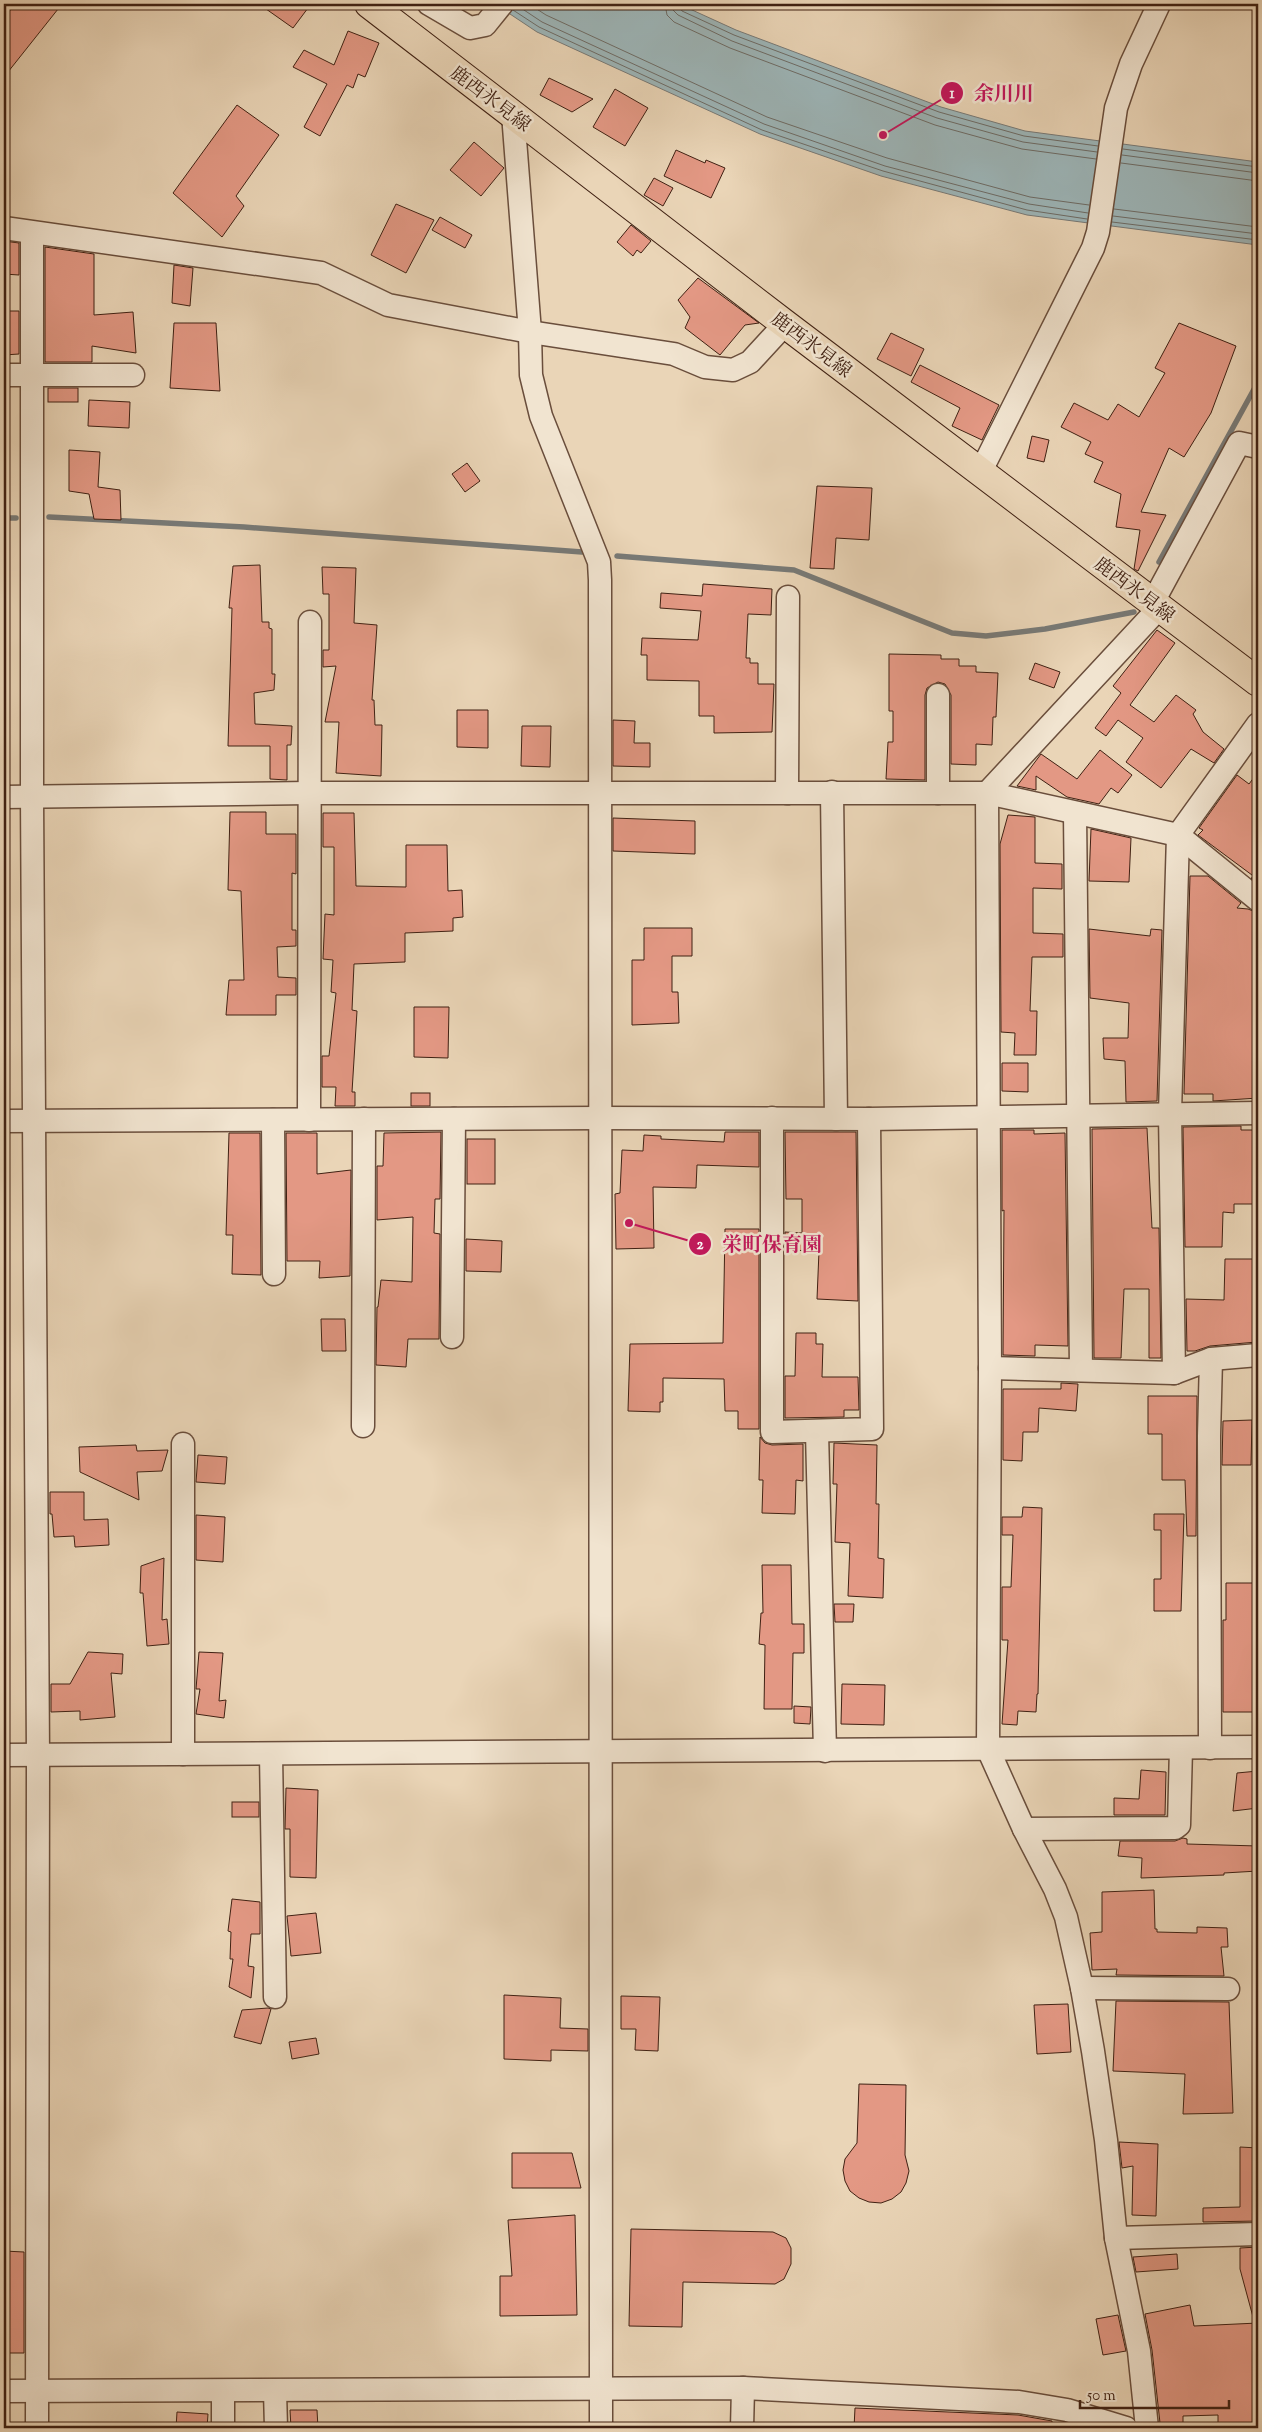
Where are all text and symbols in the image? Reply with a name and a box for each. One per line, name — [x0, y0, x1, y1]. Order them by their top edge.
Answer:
street label: 鹿西氷見線 — [443, 61, 536, 139]
callout: 余川川 — [939, 76, 1044, 111]
text: 余川川 — [974, 81, 1034, 110]
text: 1 — [949, 84, 955, 105]
street label: 鹿西氷見線 — [764, 307, 857, 385]
street label: 鹿西氷見線 — [1087, 552, 1180, 630]
callout: 栄町保育園 — [687, 1227, 832, 1262]
text: 栄町保育園 — [722, 1232, 822, 1261]
text: 2 — [696, 1235, 704, 1256]
scale bar — [1080, 2377, 1228, 2409]
text: 50 m — [1086, 2386, 1116, 2407]

